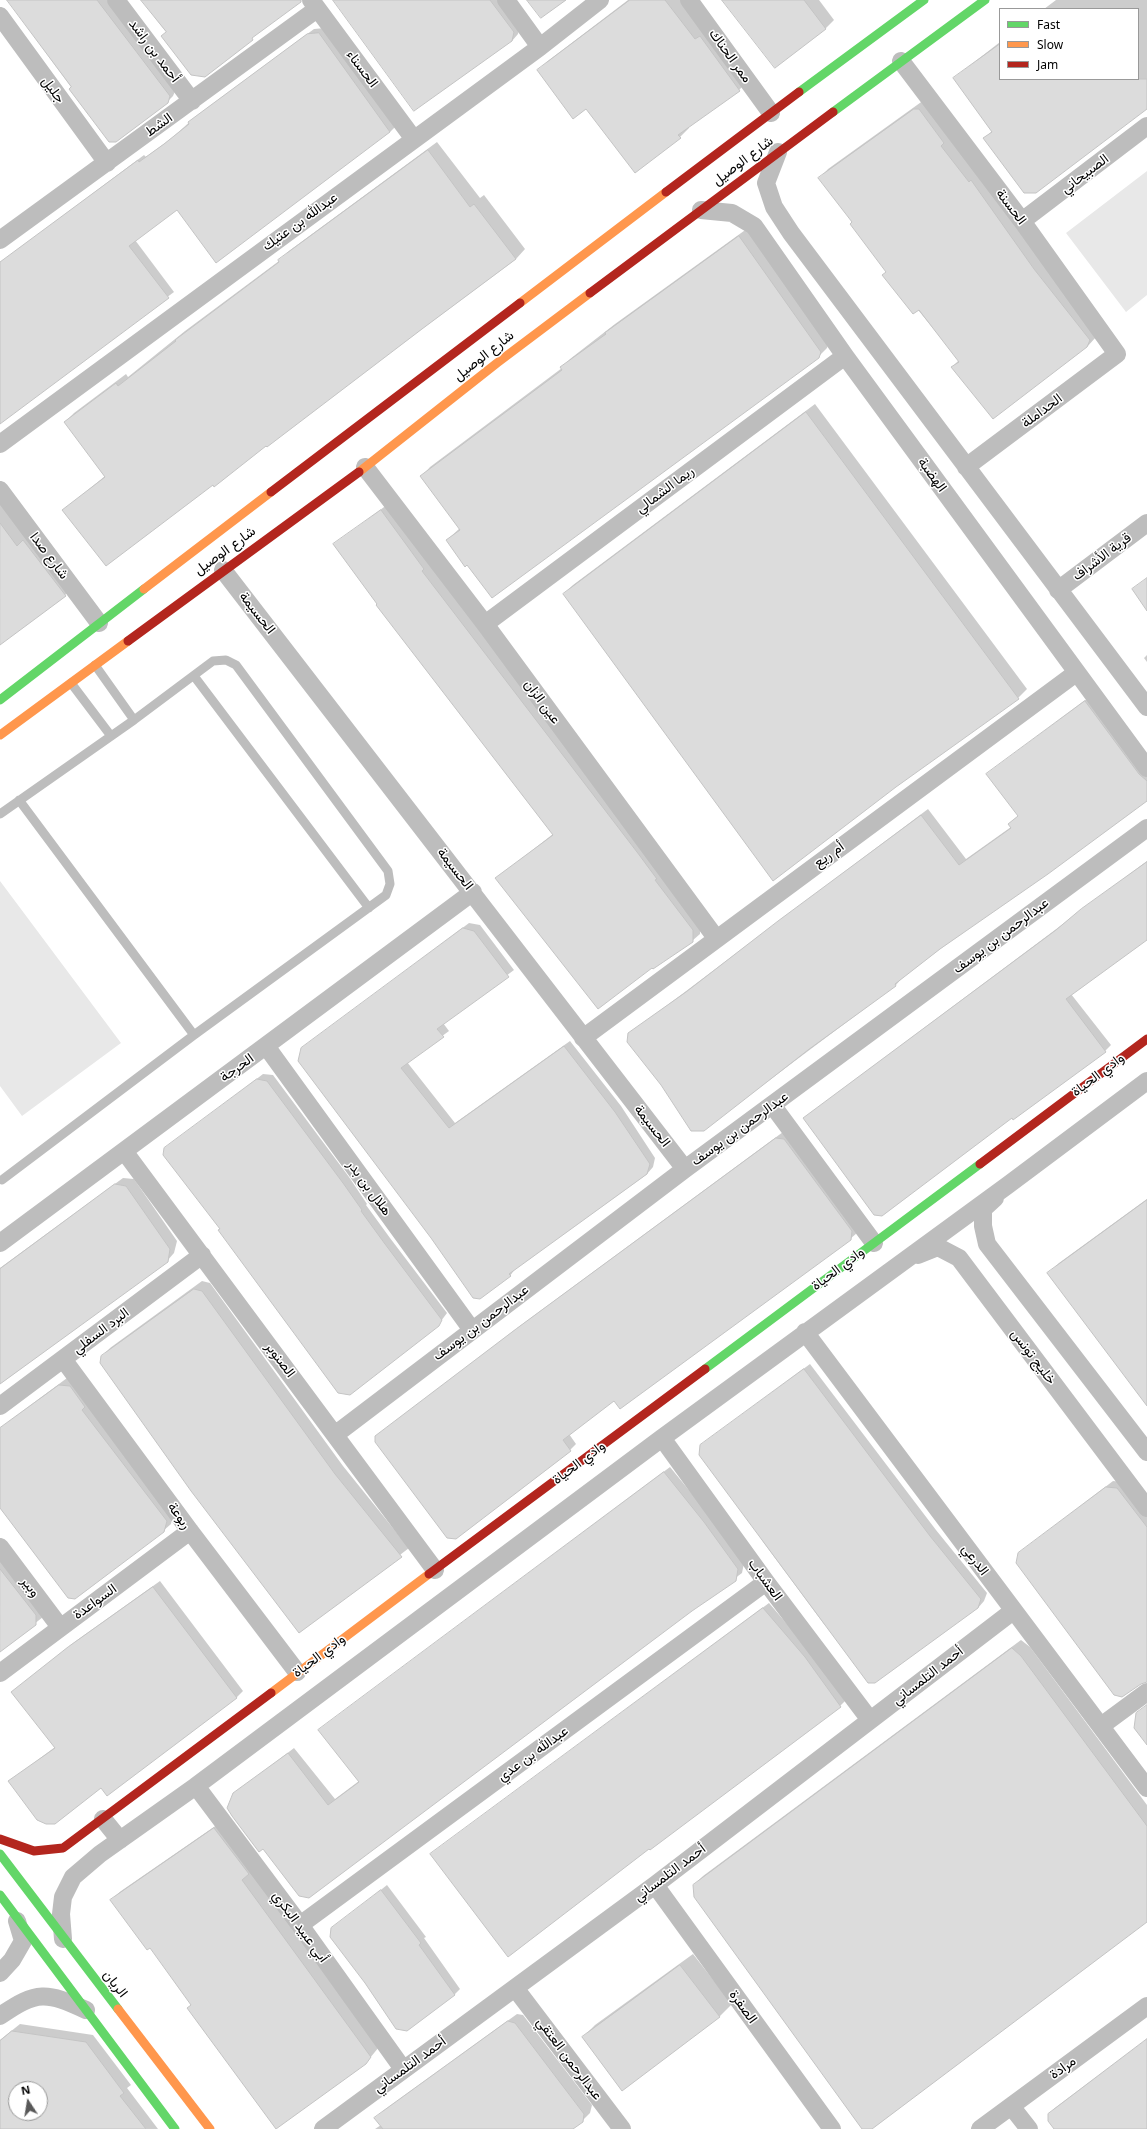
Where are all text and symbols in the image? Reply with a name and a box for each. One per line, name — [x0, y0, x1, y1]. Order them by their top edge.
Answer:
legend — [999, 8, 1139, 80]
street label: أحمد بن راشد — [125, 16, 183, 86]
text: Fast — [1037, 16, 1060, 33]
street label: ممر الحناك — [705, 26, 755, 86]
text: Slow — [1037, 36, 1063, 53]
street label: الحسناء — [342, 47, 382, 91]
text: Jam — [1037, 56, 1058, 73]
street label: جليل — [38, 73, 68, 107]
street label: الشط — [142, 109, 176, 141]
street label: شارع الوصيل — [709, 133, 777, 189]
street label: الصبيحاني — [1058, 151, 1112, 197]
street label: الحسنة — [992, 186, 1030, 228]
street label: عبدالله بن عتيك — [259, 189, 341, 255]
street label: شارع الوصيل — [450, 327, 518, 385]
street label: الحداملة — [1018, 390, 1066, 432]
street label: الهضبة — [914, 455, 950, 495]
street label: ريما الشمالي — [633, 463, 697, 517]
street label: شارع الوصيل — [191, 523, 259, 579]
street label: شارع صدا — [26, 529, 72, 583]
street label: قرية الأشراف — [1069, 529, 1135, 585]
street label: الحسيمة — [235, 589, 279, 637]
street label: عين الزان — [520, 676, 564, 728]
street label: أم ريع — [811, 838, 847, 872]
street label: الحسيمة — [433, 845, 477, 893]
street label: عبدالرحمن بن يوسف — [950, 895, 1052, 977]
street label: الحرجة — [217, 1050, 257, 1086]
street label: وادي الحياة — [1068, 1050, 1128, 1100]
street label: عبدالرحمن بن يوسف — [688, 1088, 792, 1170]
street label: الحسيمة — [630, 1102, 674, 1150]
street label: هلال بن بدر — [343, 1157, 395, 1219]
street label: وادي الحياة — [808, 1244, 868, 1294]
street label: عبدالرحمن بن يوسف — [430, 1282, 532, 1364]
street label: البرد السفلي — [69, 1304, 133, 1358]
street label: خليج تونس — [1007, 1326, 1059, 1388]
street label: الصنوبر — [261, 1339, 299, 1381]
street label: وادي الحياة — [549, 1438, 609, 1488]
street label: ربوعة — [164, 1499, 194, 1533]
street label: الدرعي — [958, 1541, 992, 1579]
street label: العشباب — [744, 1556, 786, 1604]
street label: وبير — [17, 1573, 43, 1601]
street label: السواعدة — [70, 1581, 120, 1623]
street label: وادي الحياة — [289, 1631, 349, 1681]
street label: أحمد التلمساني — [889, 1643, 967, 1709]
street label: عبدالله بن عدي — [494, 1723, 572, 1785]
street label: أحمد التلمساني — [631, 1841, 709, 1905]
street label: أبي عبيد البكري — [268, 1888, 332, 1966]
street label: الريان — [99, 1967, 131, 2001]
street label: الصفرة — [725, 1987, 761, 2027]
street label: عبدالرحمن العتقي — [532, 2014, 606, 2104]
street label: أحمد التلمساني — [371, 2033, 449, 2097]
street label: مرادة — [1047, 2053, 1079, 2083]
north arrow — [8, 2081, 48, 2121]
text: N — [20, 2081, 32, 2098]

